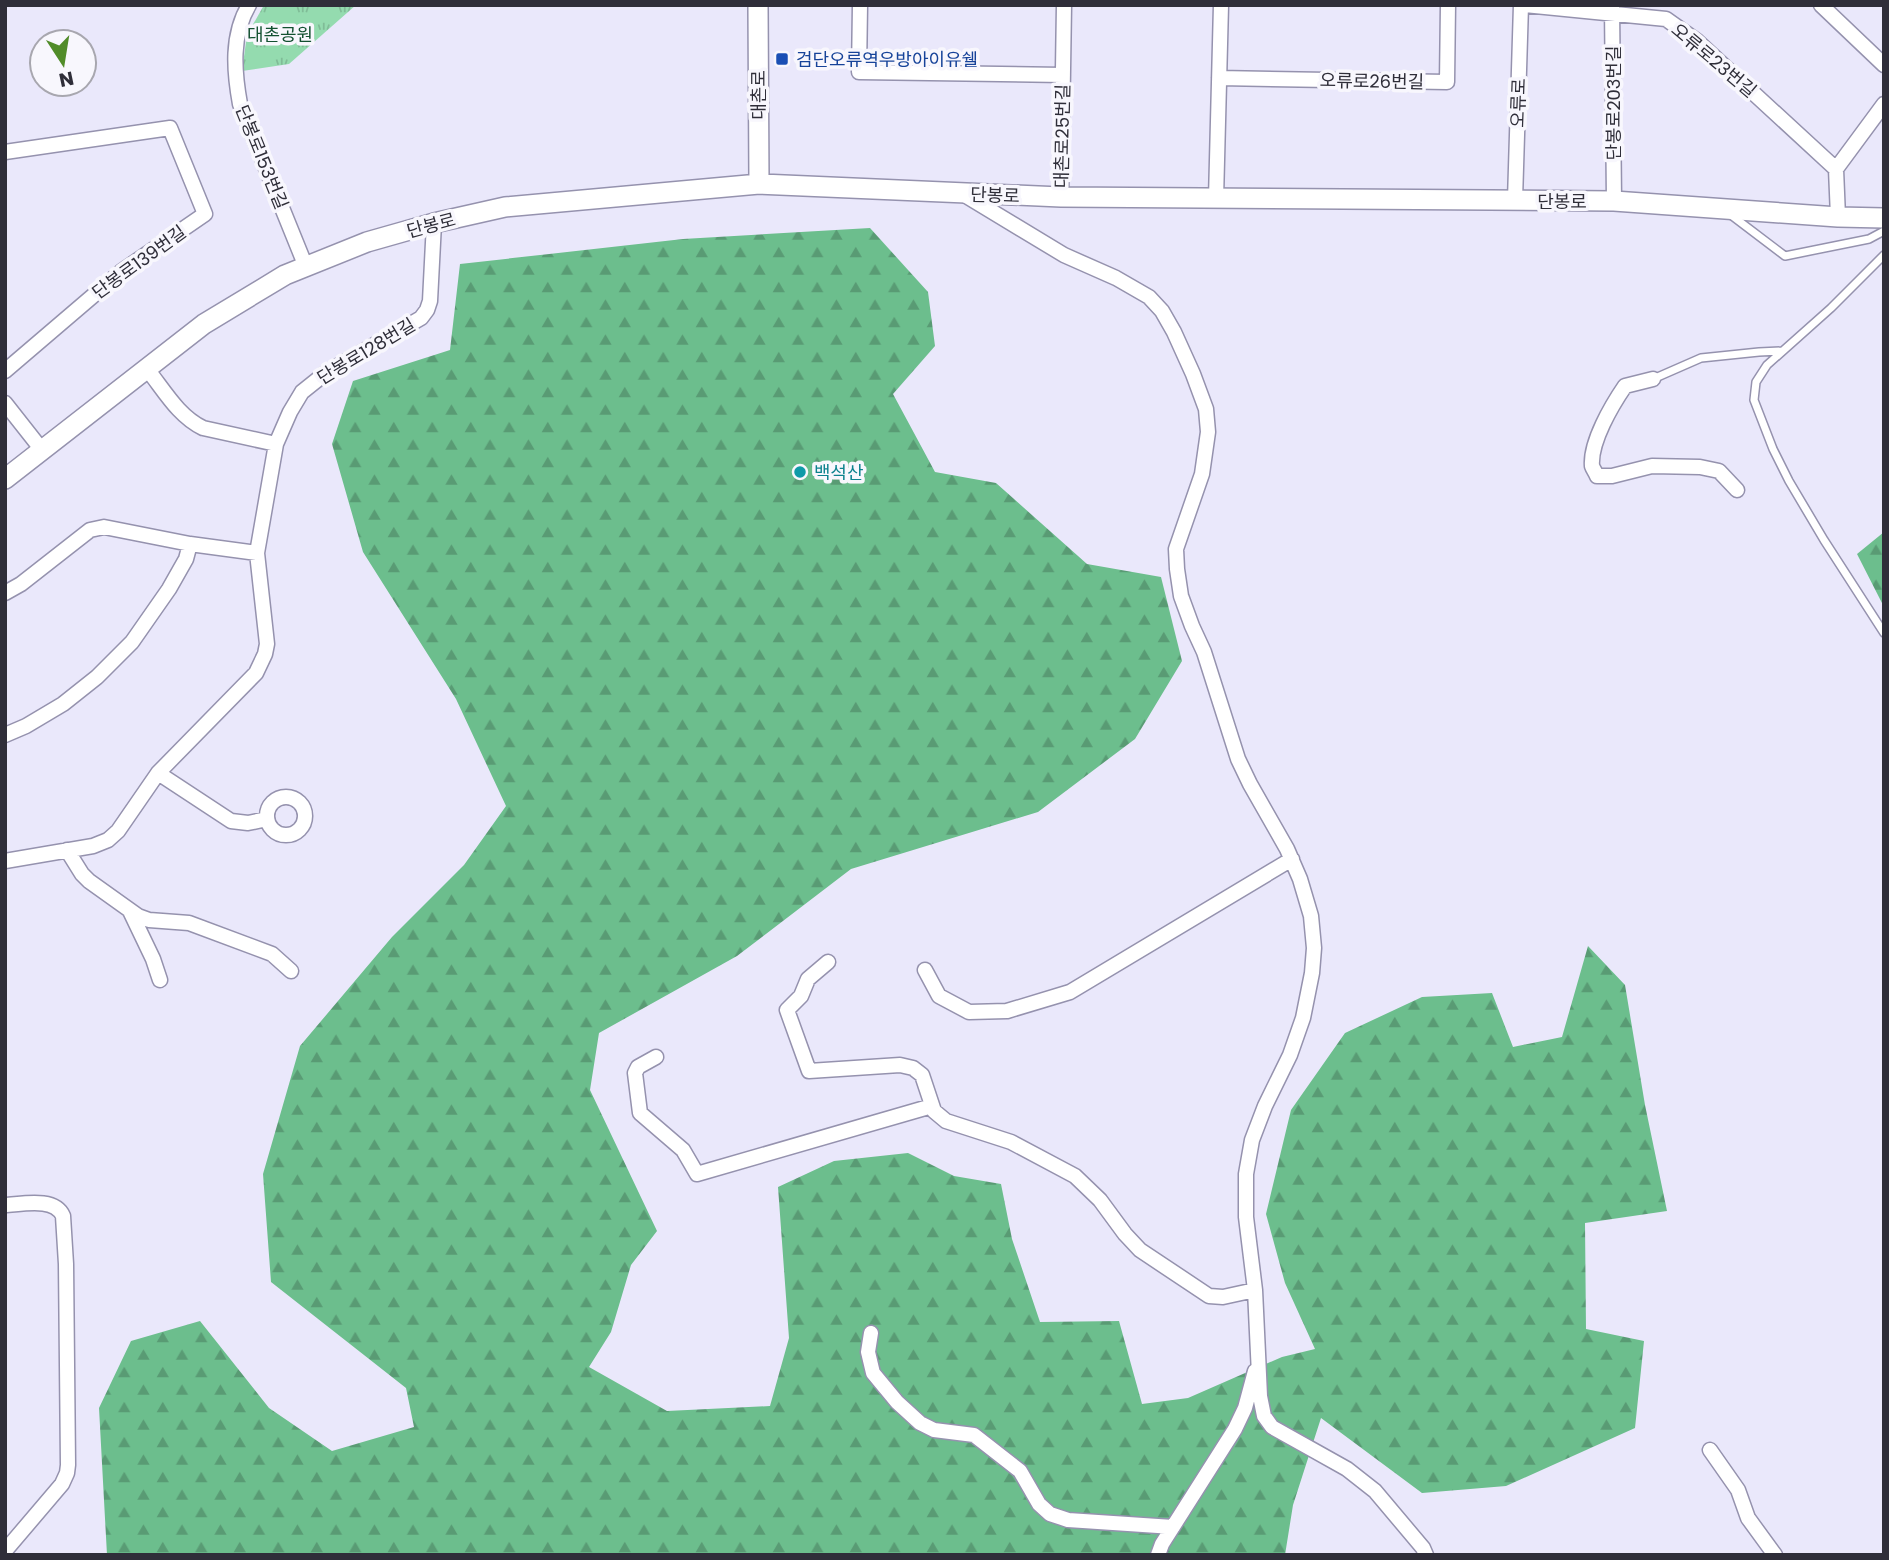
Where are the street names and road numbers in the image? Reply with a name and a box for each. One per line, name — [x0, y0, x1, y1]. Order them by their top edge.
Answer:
street label: 오류로23번길 — [1666, 17, 1762, 103]
street label: 단봉로203번길 — [1601, 45, 1626, 161]
street label: 오류로26번길 — [1319, 68, 1425, 94]
street label: 대촌로 — [746, 70, 771, 120]
street label: 오류로 — [1505, 78, 1531, 128]
street label: 대촌로25번길 — [1049, 84, 1075, 188]
street label: 단봉로153번길 — [230, 101, 294, 213]
street label: 단봉로 — [970, 182, 1020, 208]
street label: 단봉로 — [1537, 189, 1587, 214]
street label: 단봉로 — [404, 206, 458, 244]
street label: 단봉로139번길 — [87, 219, 191, 305]
street label: 단봉로128번길 — [312, 312, 420, 390]

